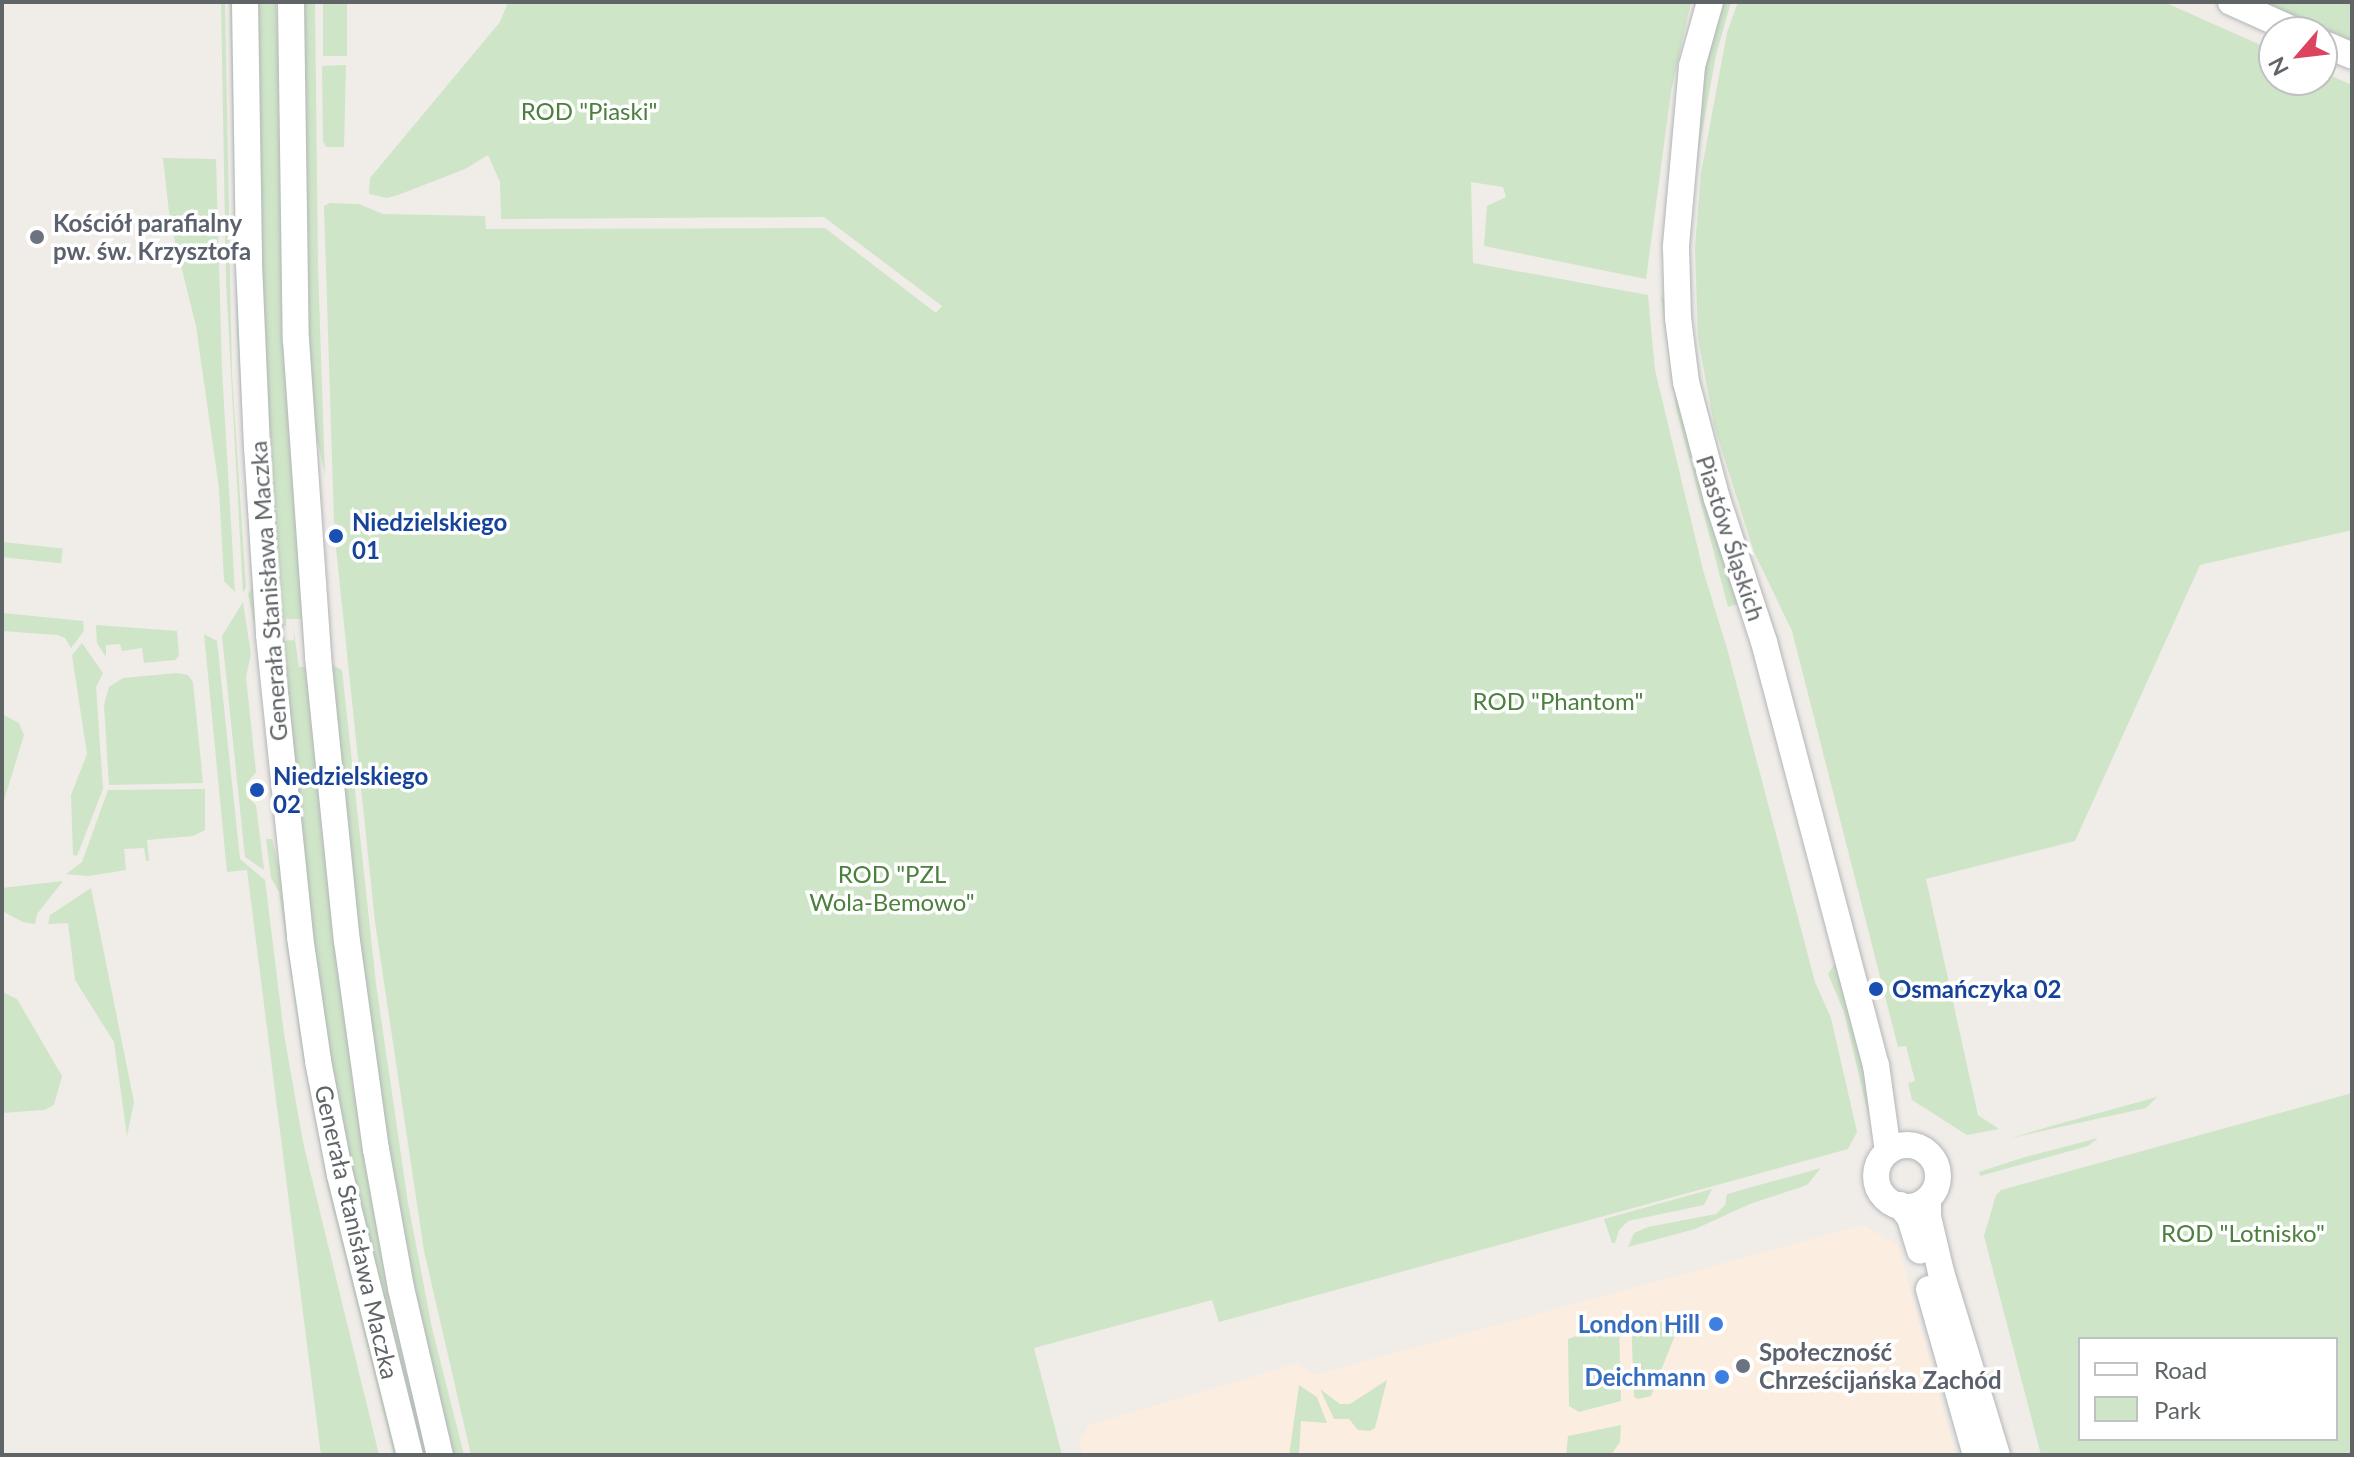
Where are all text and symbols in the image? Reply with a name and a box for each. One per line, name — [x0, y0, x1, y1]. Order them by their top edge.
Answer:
north arrow — [2258, 16, 2338, 96]
text: N — [2262, 53, 2294, 80]
park label: ROD "Piaski" — [521, 97, 657, 125]
place label: Kościół parafialny pw. św. Krzysztofa — [53, 209, 251, 265]
marker: Kościół parafialny pw. św. Krzysztofa — [28, 228, 46, 246]
street label: Generała Stanisława Maczka — [243, 440, 293, 742]
street label: Piastów Śląskich — [1691, 451, 1771, 625]
place label: Niedzielskiego 01 — [352, 508, 507, 564]
marker: Niedzielskiego 01 — [327, 527, 345, 545]
park label: ROD "Phantom" — [1473, 687, 1643, 715]
place label: Niedzielskiego 02 — [273, 762, 428, 818]
marker: Niedzielskiego 02 — [248, 781, 266, 799]
park label: ROD "PZL Wola-Bemowo" — [809, 860, 975, 916]
place label: Osmańczyka 02 — [1892, 975, 2062, 1003]
marker: Osmańczyka 02 — [1867, 980, 1885, 998]
street label: Generała Stanisława Maczka — [309, 1082, 405, 1382]
park label: ROD "Lotnisko" — [2161, 1219, 2325, 1247]
place label: London Hill — [1578, 1310, 1700, 1338]
marker: London Hill — [1707, 1315, 1725, 1333]
legend — [2078, 1337, 2338, 1441]
place label: Społeczność Chrześcijańska Zachód — [1759, 1338, 2002, 1394]
text: Road — [2154, 1355, 2207, 1384]
marker: Społeczność Chrześcijańska Zachód — [1734, 1357, 1752, 1375]
place label: Deichmann — [1585, 1363, 1706, 1391]
marker: Deichmann — [1713, 1368, 1731, 1386]
text: Park — [2154, 1395, 2201, 1424]

